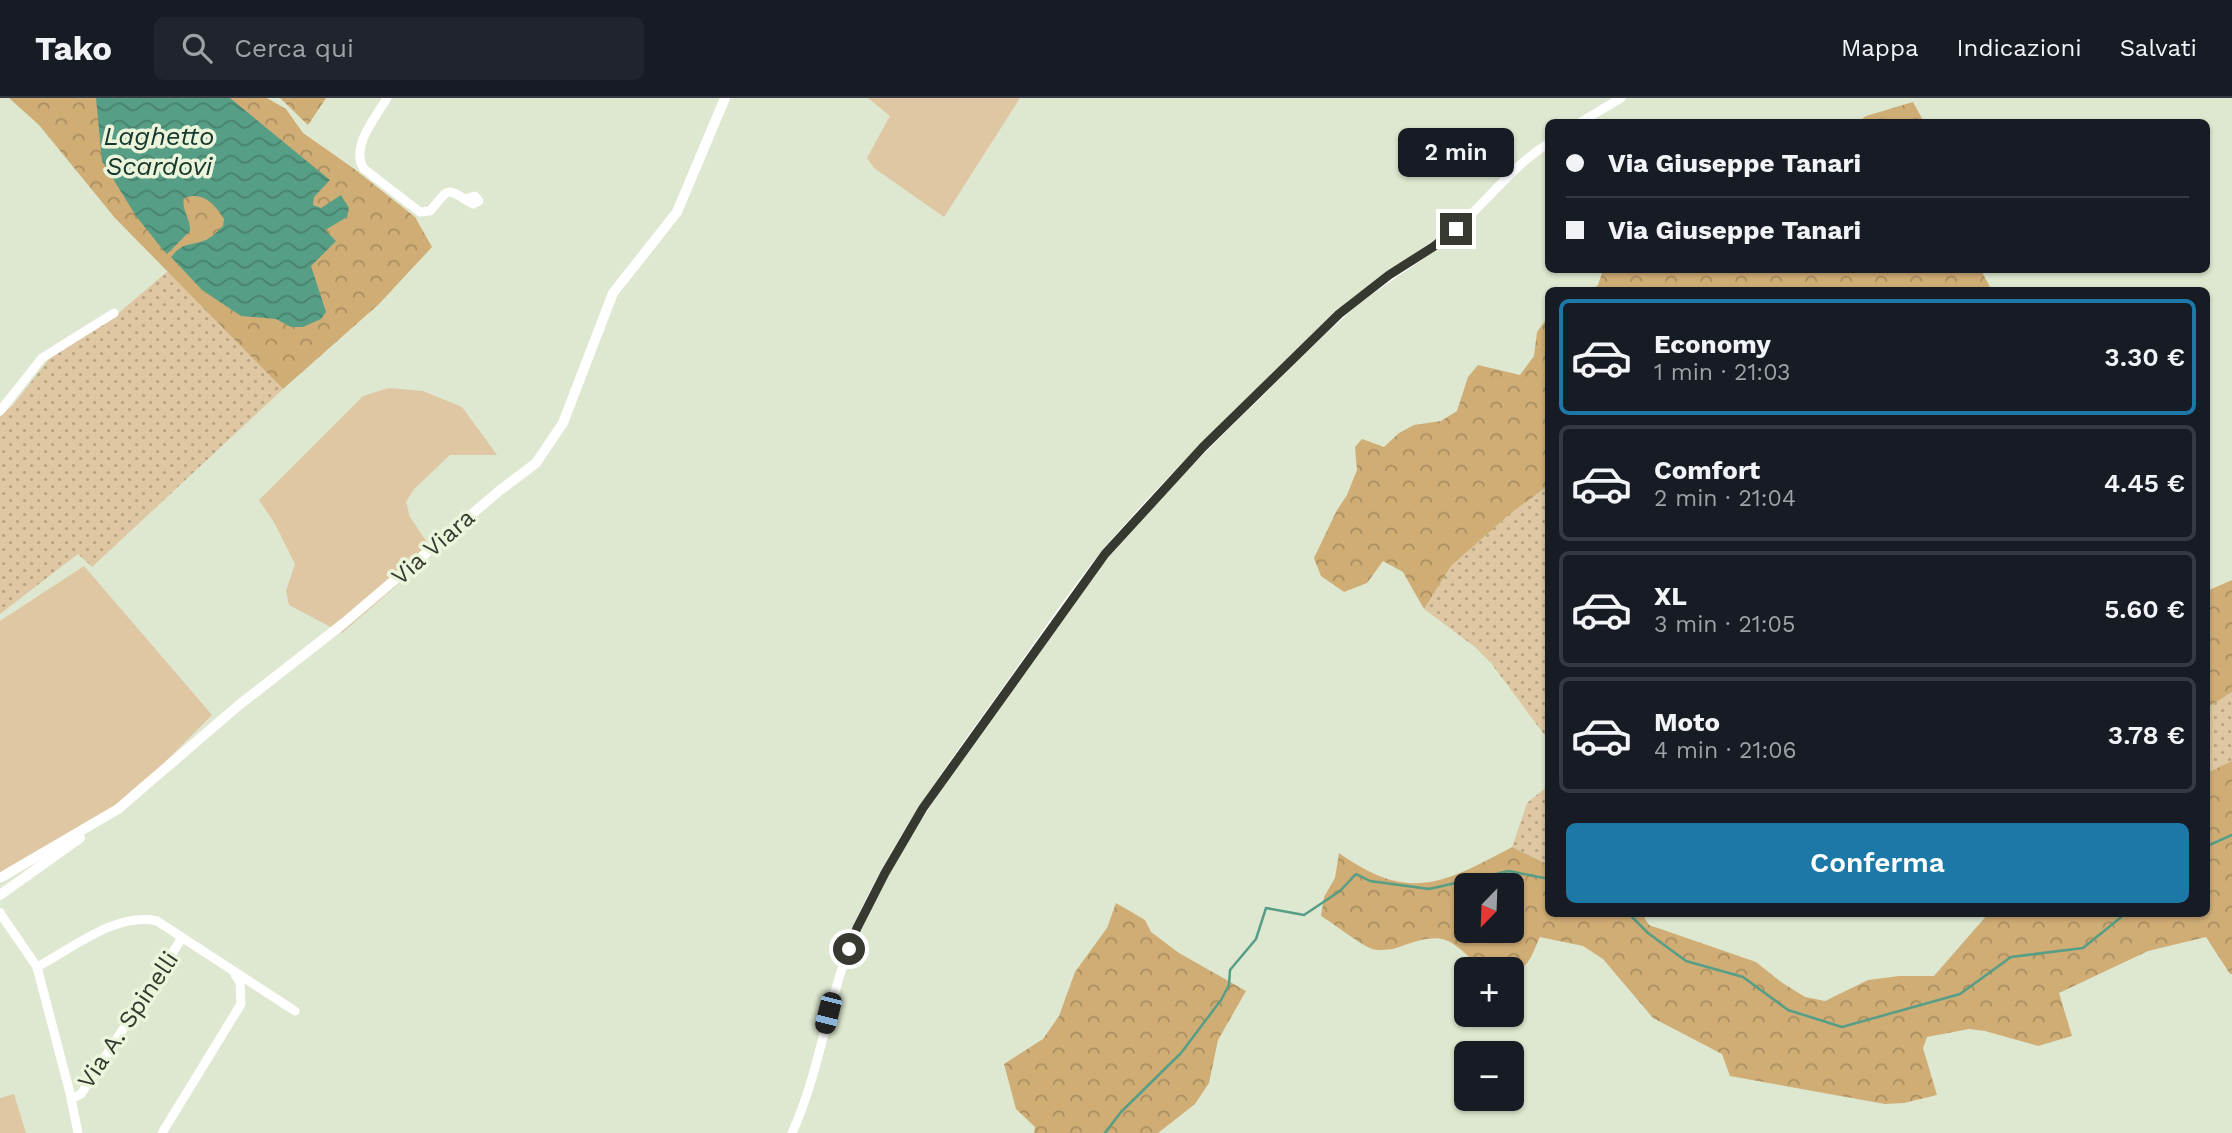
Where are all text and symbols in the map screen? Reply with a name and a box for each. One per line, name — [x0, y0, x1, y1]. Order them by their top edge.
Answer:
search box — [154, 17, 644, 80]
text: Tako — [35, 29, 112, 68]
icon: search — [178, 29, 216, 67]
text: Cerca qui — [234, 33, 354, 63]
text: Mappa — [1841, 34, 1919, 62]
text: Indicazioni — [1957, 34, 2082, 62]
text: Salvati — [2120, 34, 2197, 62]
water label: Laghetto Scardovi — [104, 121, 214, 181]
callout: 2 min — [1398, 128, 1514, 176]
text: 2 min — [1424, 139, 1488, 166]
text: Via Giuseppe Tanari — [1608, 148, 1861, 178]
route end — [1440, 213, 1472, 245]
text: Via Giuseppe Tanari — [1608, 215, 1861, 245]
icon: car — [1570, 326, 1633, 389]
text: Economy — [1654, 329, 1771, 359]
text: 3.30 € — [2104, 342, 2185, 372]
text: 1 min · 21:03 — [1654, 359, 1790, 386]
icon: car — [1570, 452, 1633, 515]
text: Comfort — [1654, 455, 1760, 485]
text: 4.45 € — [2104, 468, 2185, 498]
text: 2 min · 21:04 — [1654, 485, 1796, 512]
street label: Via Viara — [386, 503, 480, 591]
icon: car — [1570, 578, 1633, 641]
text: XL — [1654, 581, 1687, 611]
text: 5.60 € — [2104, 594, 2185, 624]
text: 3 min · 21:05 — [1654, 611, 1795, 638]
icon: car — [1570, 704, 1633, 767]
text: Moto — [1654, 707, 1720, 737]
text: 3.78 € — [2108, 720, 2185, 750]
text: 4 min · 21:06 — [1654, 737, 1797, 764]
button: Conferma — [1566, 823, 2189, 903]
north arrow — [1454, 873, 1524, 943]
map controls — [1454, 873, 1524, 1111]
route start — [833, 933, 865, 965]
street label: Via A. Spinelli — [72, 946, 184, 1094]
button: + — [1454, 957, 1524, 1027]
car — [813, 990, 844, 1036]
button: − — [1454, 1041, 1524, 1111]

